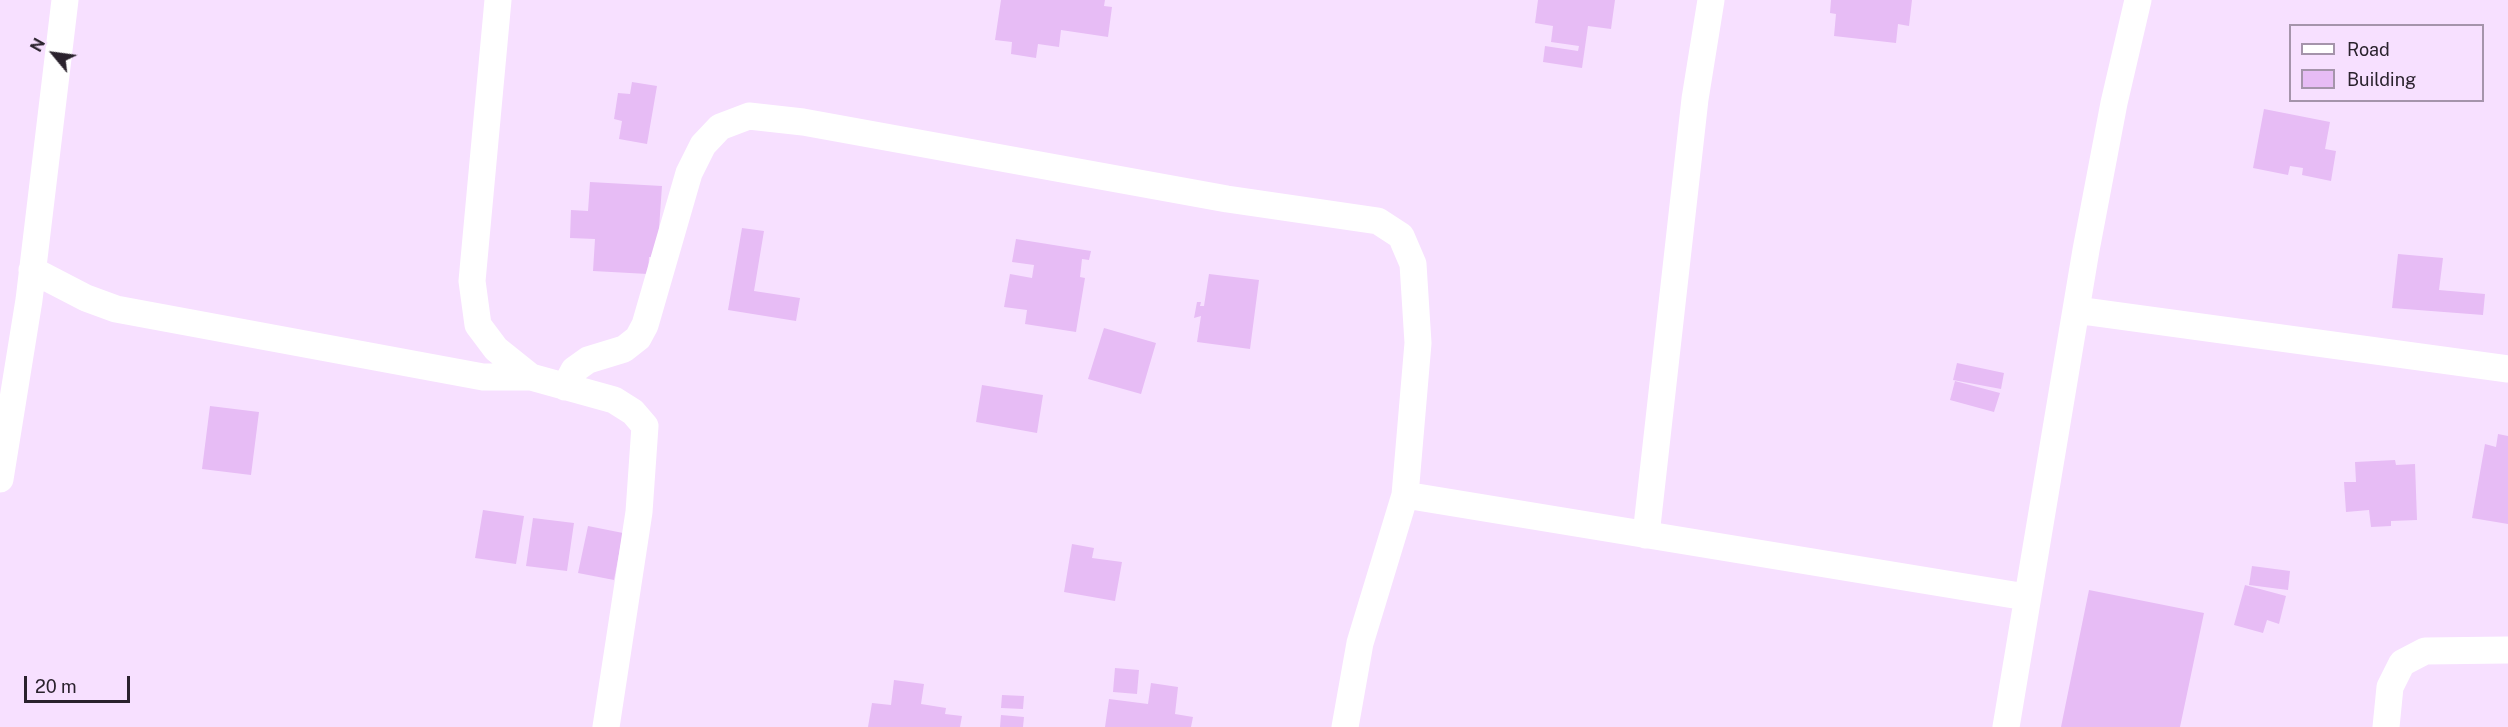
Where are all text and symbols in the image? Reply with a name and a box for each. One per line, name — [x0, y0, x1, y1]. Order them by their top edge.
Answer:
north arrow — [24, 24, 84, 84]
legend — [2289, 24, 2484, 102]
text: N — [26, 35, 49, 55]
text: Road — [2347, 39, 2390, 60]
text: Building — [2347, 69, 2416, 90]
scale bar — [27, 664, 134, 702]
text: 20 m — [35, 676, 77, 697]

